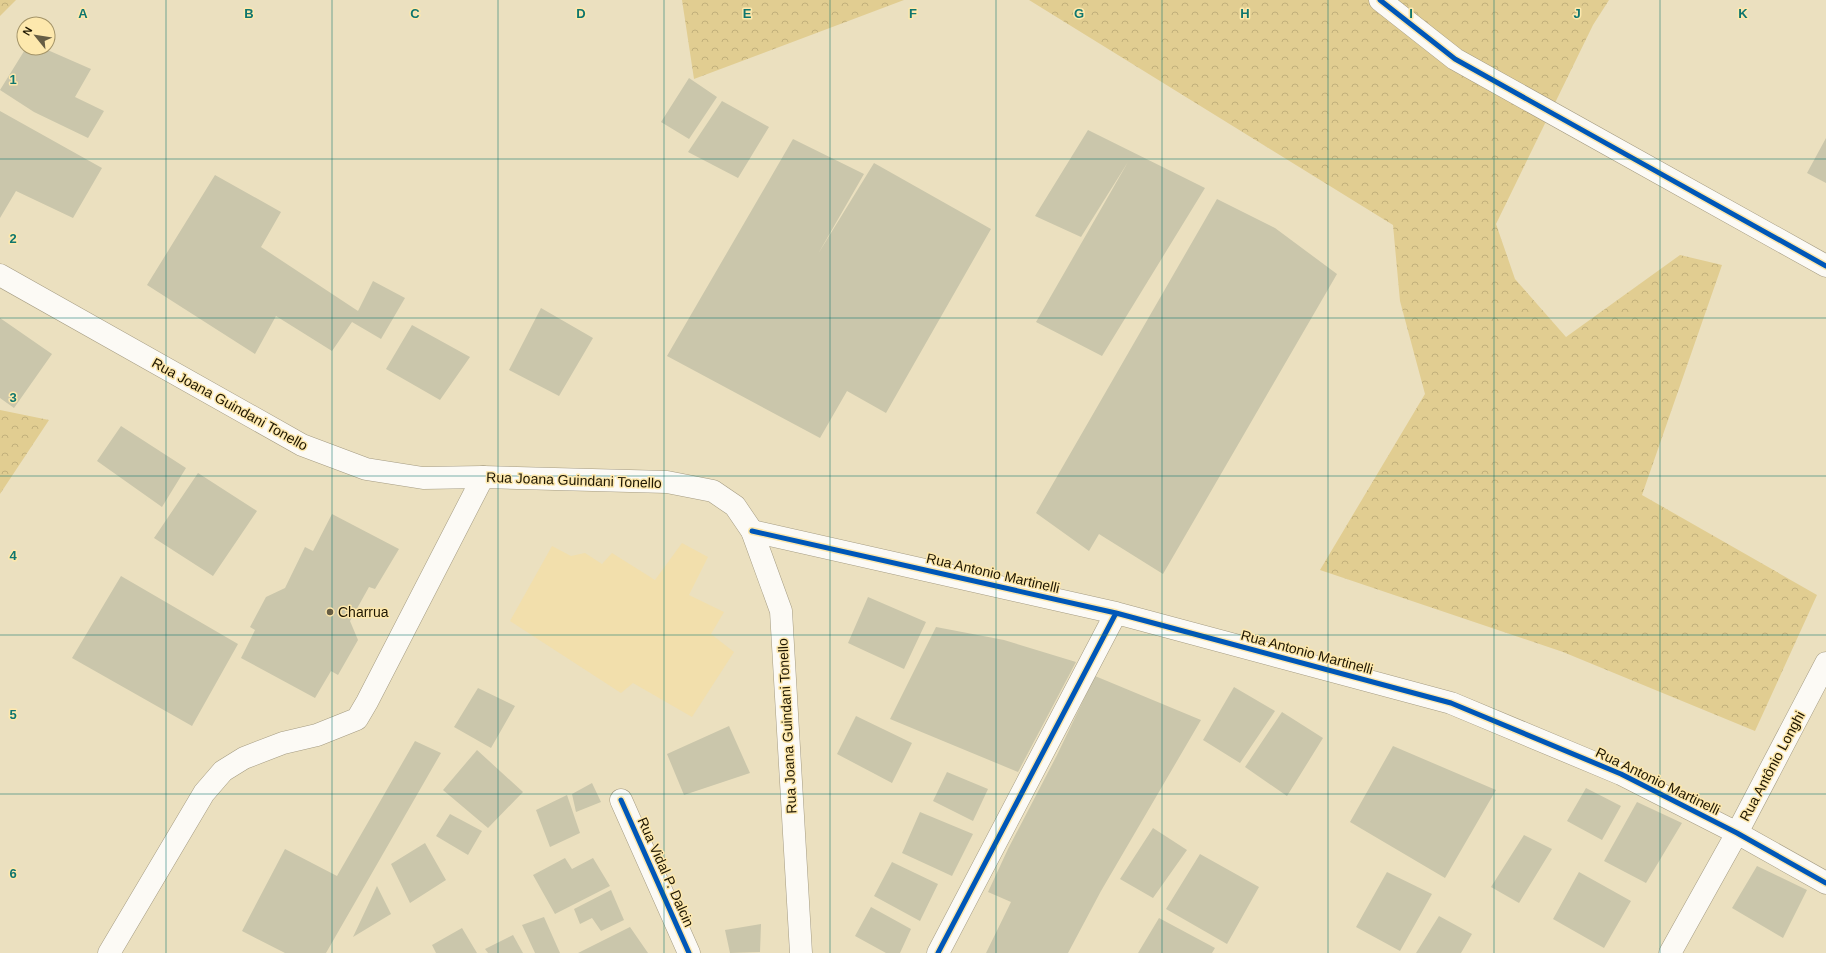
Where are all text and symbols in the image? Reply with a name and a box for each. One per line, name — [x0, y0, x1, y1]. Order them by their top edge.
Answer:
text: A — [78, 6, 88, 21]
text: B — [244, 6, 254, 21]
text: C — [410, 6, 420, 21]
text: D — [576, 6, 586, 21]
text: E — [743, 6, 752, 21]
text: F — [909, 6, 917, 21]
text: G — [1074, 6, 1084, 21]
text: H — [1240, 6, 1250, 21]
text: I — [1409, 6, 1413, 21]
text: J — [1573, 6, 1581, 21]
text: K — [1738, 6, 1748, 21]
north arrow — [16, 16, 56, 56]
text: N — [20, 25, 35, 37]
text: 1 — [9, 72, 17, 87]
text: 2 — [9, 231, 17, 246]
street label: Rua Joana Guindani Tonello — [149, 354, 311, 454]
text: 3 — [9, 390, 17, 405]
street label: Rua Joana Guindani Tonello — [486, 469, 662, 491]
text: 4 — [9, 548, 17, 563]
street label: Rua Antonio Martinelli — [925, 550, 1061, 596]
place label: Charrua — [338, 604, 389, 620]
marker: Charrua — [325, 607, 335, 617]
street label: Rua Antonio Martinelli — [1239, 627, 1375, 677]
street label: Rua Joana Guindani Tonello — [774, 638, 800, 814]
text: 5 — [9, 707, 17, 722]
street label: Rua Antônio Longhi — [1736, 708, 1808, 824]
street label: Rua Antonio Martinelli — [1593, 744, 1723, 818]
street label: Rua Vidal P. Dalcin — [635, 815, 697, 929]
text: 6 — [9, 866, 17, 881]

